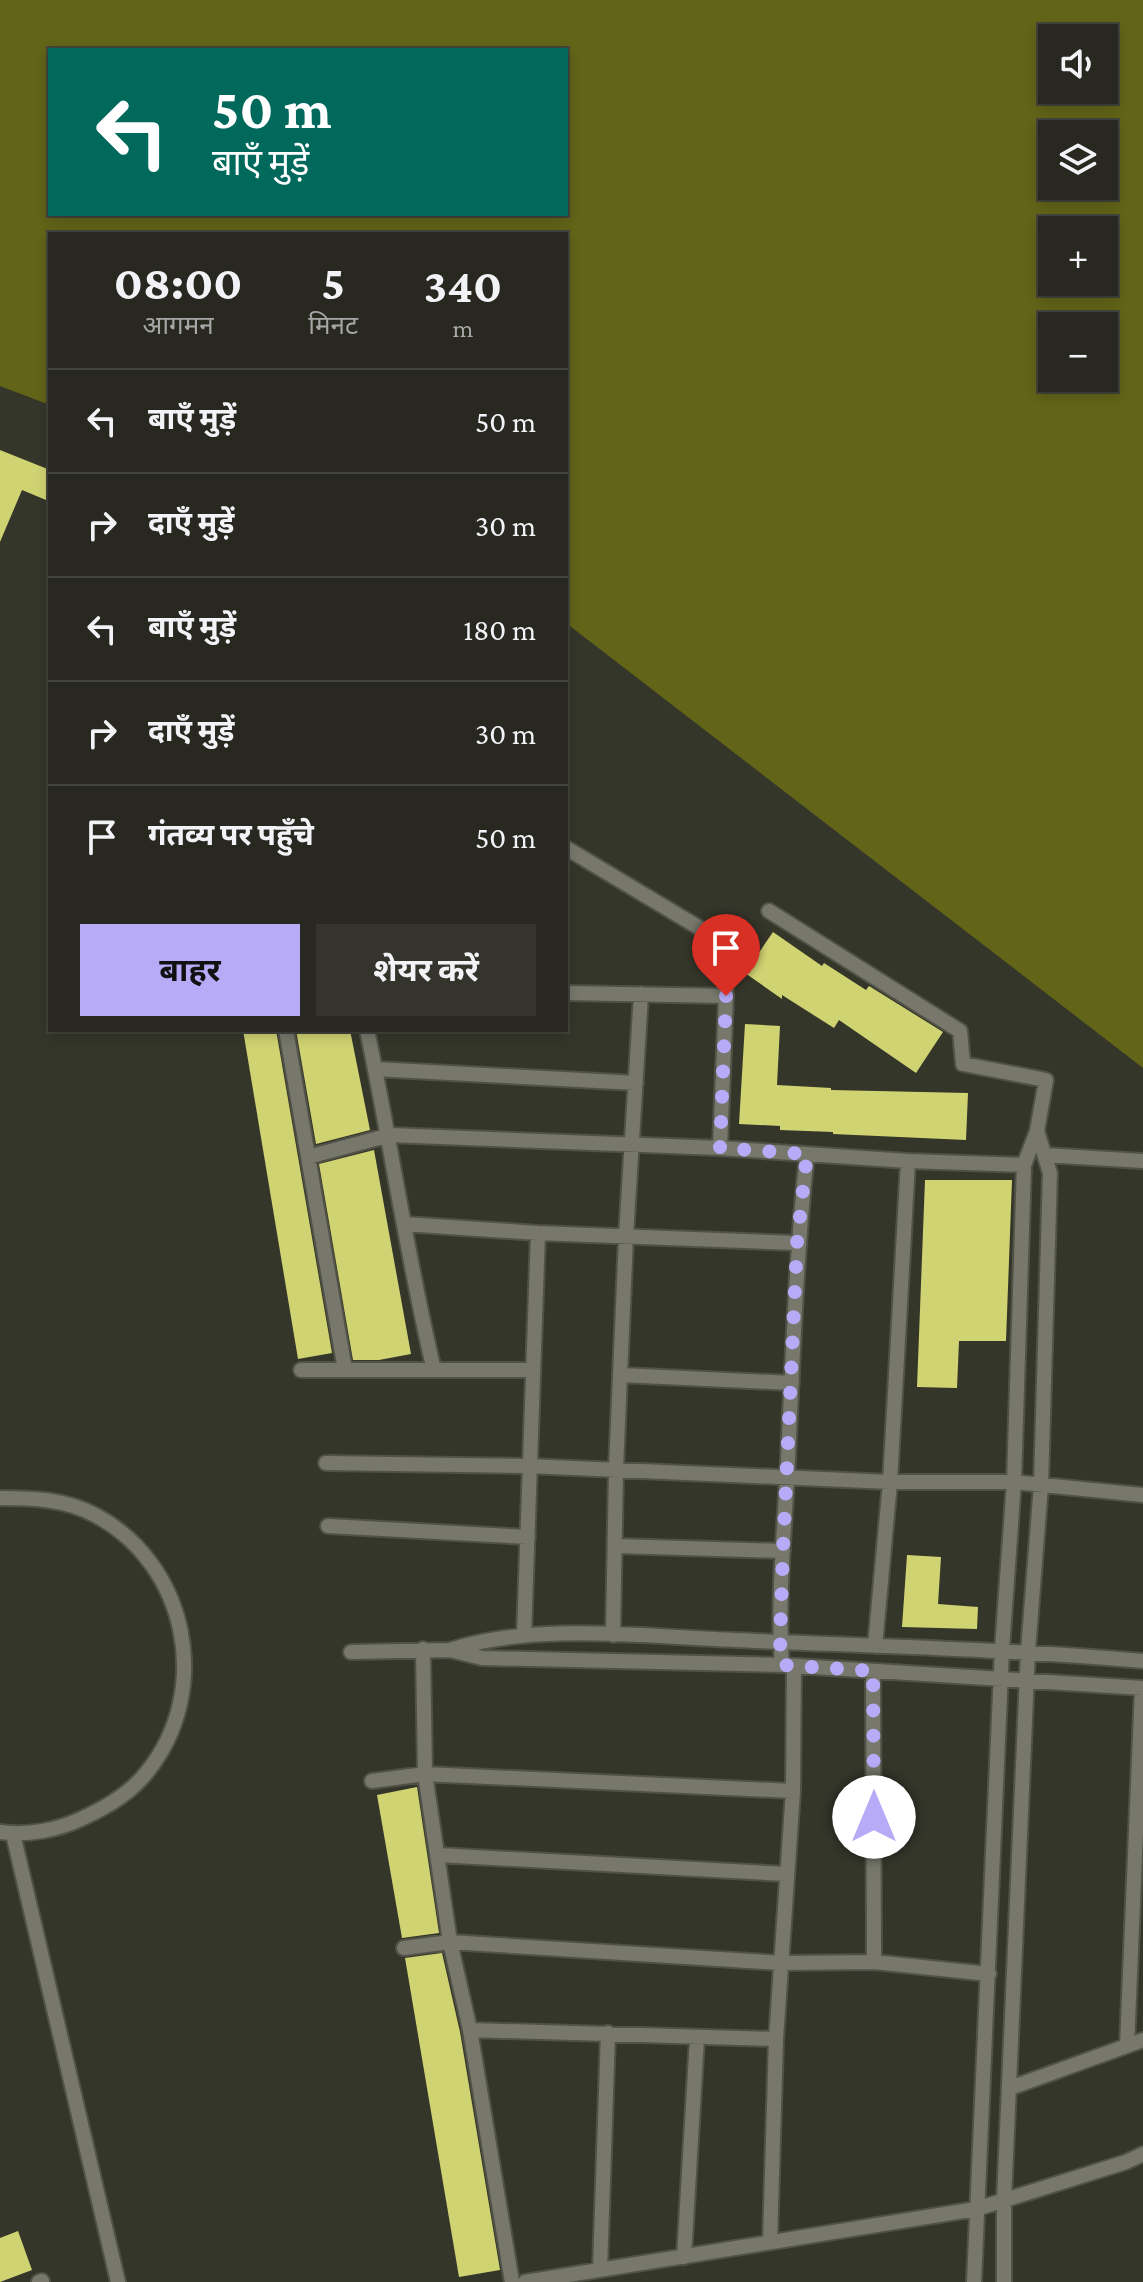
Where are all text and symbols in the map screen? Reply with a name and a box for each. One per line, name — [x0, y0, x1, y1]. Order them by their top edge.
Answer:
map controls — [1038, 24, 1118, 392]
button: sound — [1038, 24, 1118, 104]
text: 50 m — [212, 78, 332, 140]
icon: left — [80, 80, 184, 184]
button: layers — [1038, 120, 1118, 200]
text: बाएँ मुड़ें — [212, 143, 309, 183]
button: + — [1038, 216, 1118, 296]
text: 08:00 — [114, 256, 243, 309]
text: 5 — [321, 256, 345, 309]
text: 340 — [424, 259, 502, 312]
text: आगमन — [143, 311, 214, 340]
text: मिनट — [308, 311, 358, 340]
button: − — [1038, 312, 1118, 392]
text: m — [453, 314, 473, 343]
icon: left — [80, 399, 124, 443]
text: बाएँ मुड़ें — [148, 402, 236, 435]
text: 50 m — [475, 405, 536, 438]
icon: right — [80, 503, 124, 547]
text: दाएँ मुड़ें — [148, 506, 234, 539]
text: 30 m — [475, 509, 536, 542]
icon: left — [80, 607, 124, 651]
text: बाएँ मुड़ें — [148, 610, 236, 643]
text: 180 m — [463, 613, 536, 646]
icon: right — [80, 711, 124, 755]
text: दाएँ मुड़ें — [148, 714, 234, 747]
text: 30 m — [475, 717, 536, 750]
icon: arrive — [80, 815, 124, 859]
text: गंतव्य पर पहुँचे — [148, 818, 314, 851]
text: 50 m — [475, 821, 536, 854]
pin — [692, 914, 760, 996]
button: बाहर — [80, 924, 300, 1016]
button: शेयर करें — [316, 924, 536, 1016]
icon: arrive — [704, 926, 748, 970]
position arrow — [832, 1775, 916, 1859]

